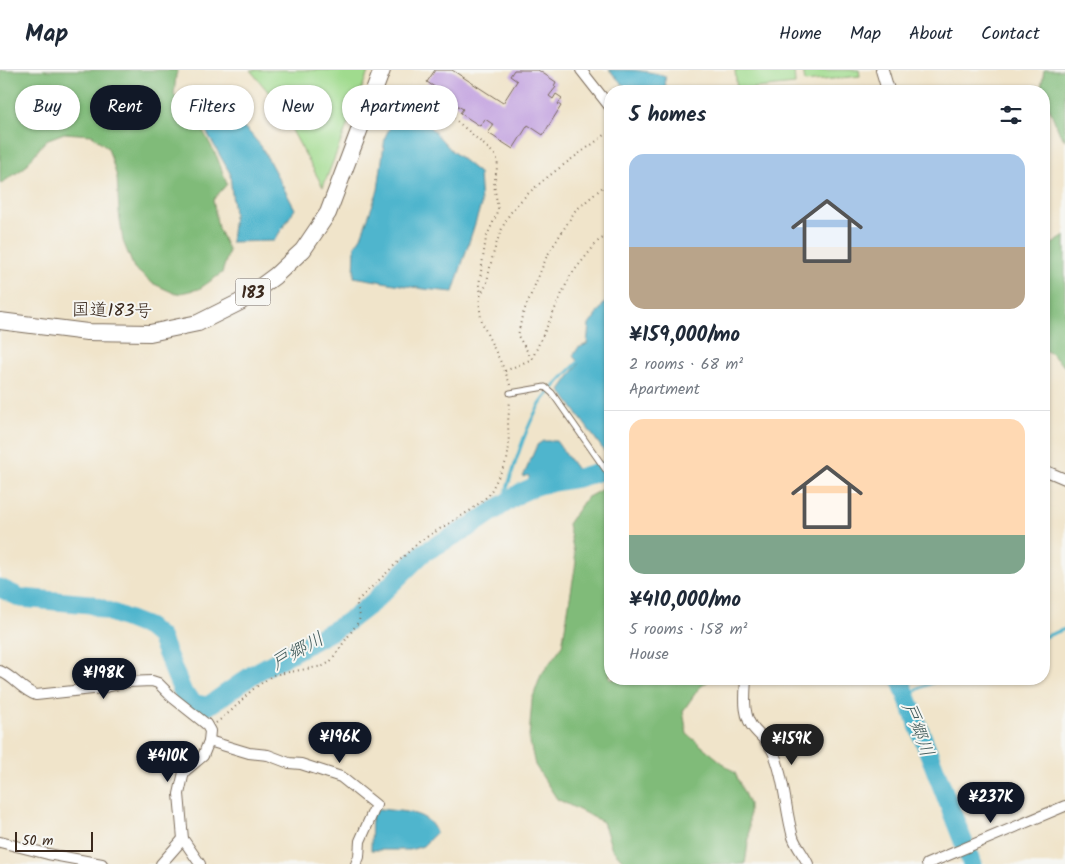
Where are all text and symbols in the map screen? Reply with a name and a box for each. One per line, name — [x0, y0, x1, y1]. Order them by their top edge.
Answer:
text: Map — [25, 15, 68, 54]
text: Home — [779, 20, 822, 49]
text: Map — [850, 20, 881, 49]
text: About — [909, 20, 953, 49]
text: Contact — [981, 20, 1040, 49]
chip: Buy — [15, 85, 80, 130]
chip: Rent — [90, 85, 161, 130]
chip: Filters — [171, 85, 254, 130]
chip: New — [264, 85, 332, 130]
chip: Apartment — [342, 85, 458, 130]
text: 5 homes — [629, 99, 706, 132]
icon: filters — [997, 101, 1025, 129]
icon: home — [782, 186, 872, 276]
road number: 183 — [236, 278, 270, 306]
street label: 国道183号 — [71, 296, 153, 327]
text: ¥159,000/mo — [629, 319, 740, 352]
text: 2 rooms · 68 m² — [629, 352, 743, 377]
text: Apartment — [629, 377, 700, 402]
icon: home — [782, 452, 872, 542]
text: ¥410,000/mo — [629, 584, 741, 617]
text: 5 rooms · 158 m² — [629, 617, 747, 642]
water label: 戸郷川 — [266, 625, 330, 679]
text: House — [629, 642, 669, 667]
pin: ¥198K — [69, 658, 139, 700]
text: ¥198K — [83, 661, 125, 686]
water label: 戸郷川 — [893, 698, 941, 762]
pin: ¥196K — [305, 722, 375, 764]
pin: ¥159K — [757, 724, 827, 766]
text: ¥196K — [319, 725, 361, 750]
text: ¥159K — [772, 727, 812, 752]
pin: ¥410K — [133, 740, 203, 783]
text: ¥410K — [147, 744, 189, 769]
pin: ¥237K — [956, 782, 1026, 824]
text: ¥237K — [968, 785, 1014, 810]
scale bar — [15, 829, 92, 852]
text: 50 m — [22, 830, 53, 852]

